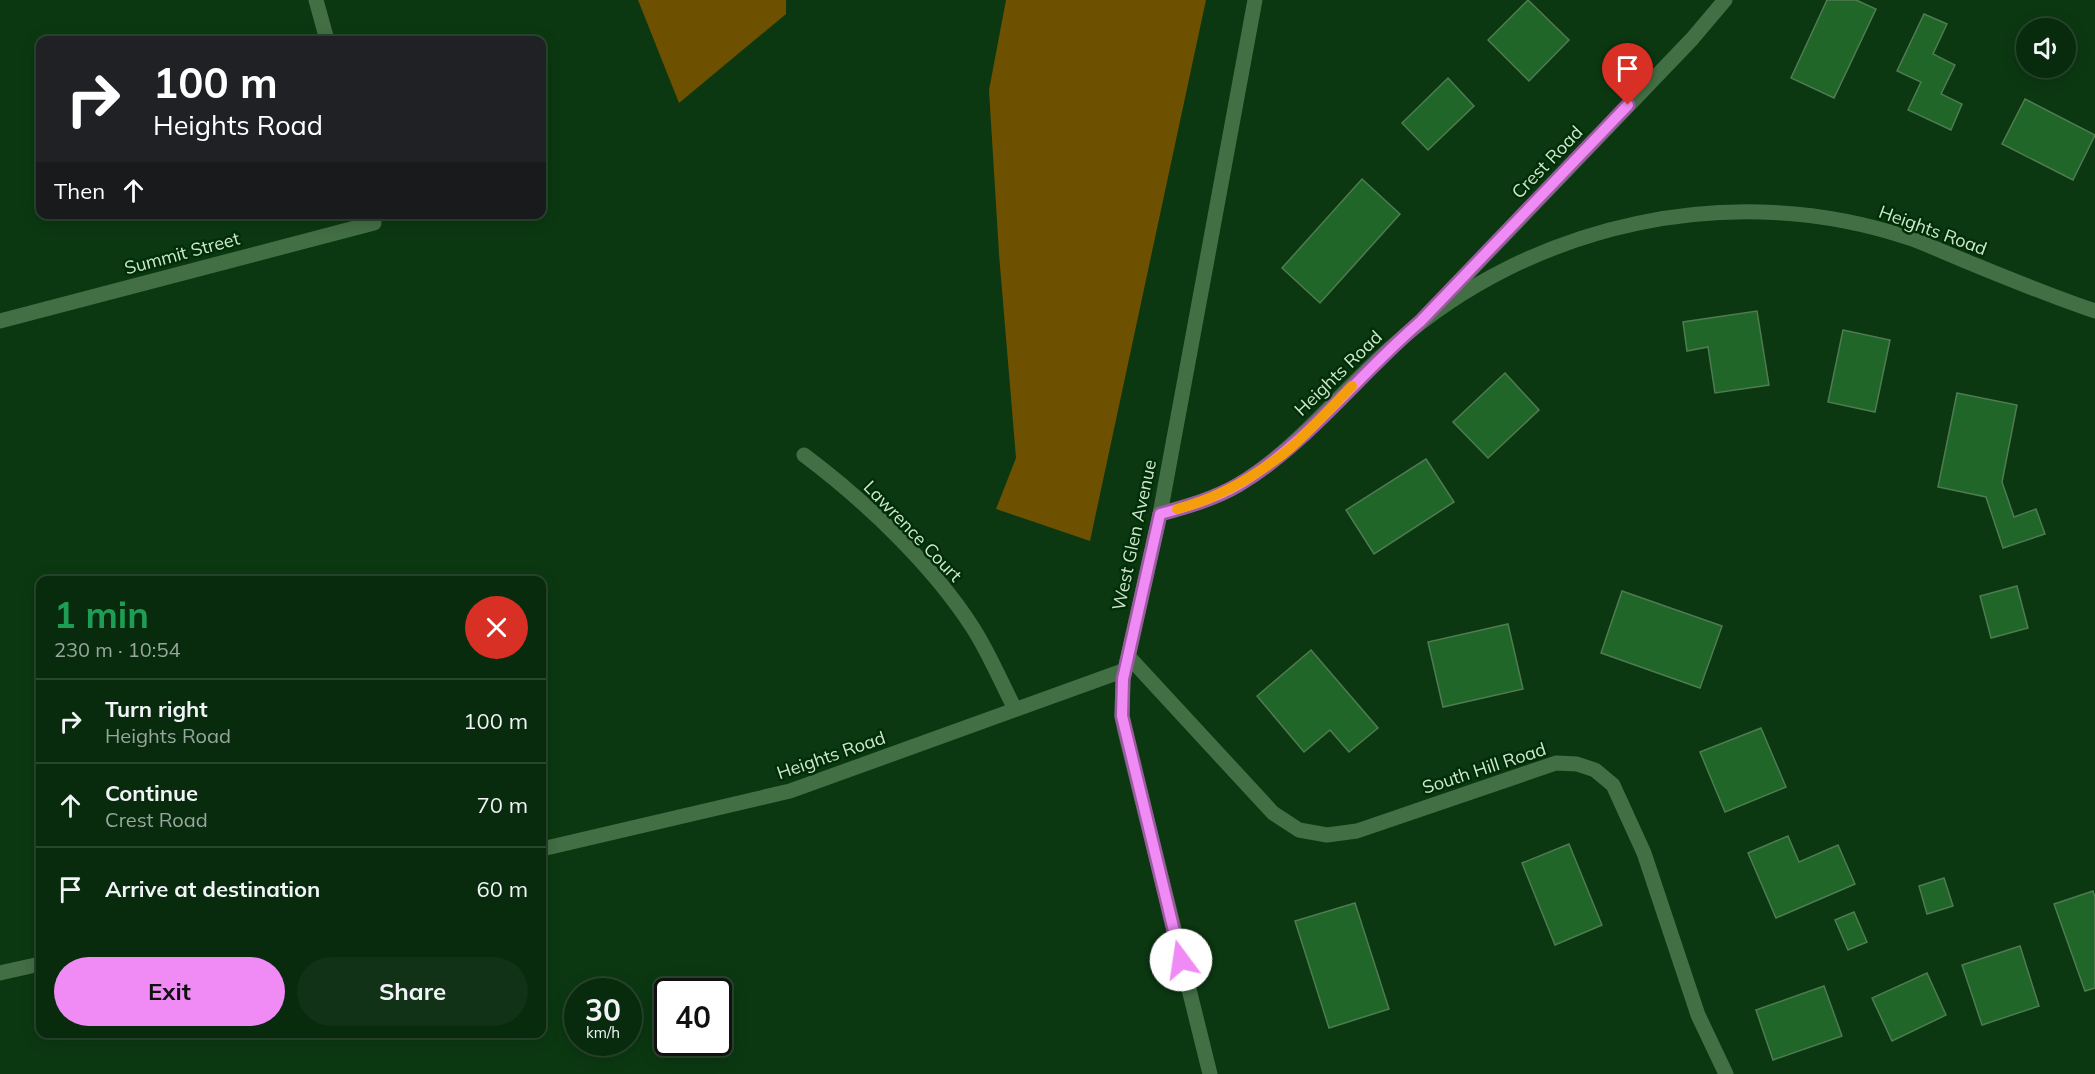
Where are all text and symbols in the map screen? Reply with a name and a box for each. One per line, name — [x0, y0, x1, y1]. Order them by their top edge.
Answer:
map controls — [2016, 18, 2076, 78]
button: sound — [2016, 18, 2076, 78]
pin — [1602, 43, 1653, 105]
icon: arrive — [1611, 52, 1644, 85]
text: 100 m — [153, 56, 278, 109]
icon: right — [54, 60, 132, 138]
text: Heights Road — [153, 108, 323, 142]
street label: Crest Road — [1507, 121, 1587, 203]
icon: ahead — [117, 174, 150, 207]
text: Then — [54, 177, 105, 205]
street label: Heights Road — [1876, 200, 1990, 260]
street label: Summit Street — [122, 227, 242, 279]
street label: Heights Road — [1289, 325, 1387, 421]
street label: West Glen Avenue — [1107, 457, 1161, 613]
street label: Lawrence Court — [859, 476, 967, 586]
text: 1 min — [54, 592, 149, 637]
button: close — [465, 596, 528, 659]
text: 230 m · 10:54 — [54, 637, 180, 662]
text: Turn right — [105, 695, 208, 723]
icon: right — [54, 705, 87, 738]
text: 100 m — [463, 707, 528, 735]
text: Heights Road — [105, 723, 231, 748]
street label: Heights Road — [774, 726, 888, 784]
street label: South Hill Road — [1419, 737, 1549, 799]
text: Continue — [105, 779, 198, 807]
icon: ahead — [54, 789, 87, 822]
text: 70 m — [477, 791, 528, 819]
text: Crest Road — [105, 807, 208, 832]
icon: arrive — [54, 873, 87, 906]
text: Arrive at destination — [105, 875, 320, 903]
text: 60 m — [477, 875, 528, 903]
position arrow — [1149, 928, 1213, 992]
button: Exit — [54, 957, 285, 1026]
button: Share — [297, 957, 528, 1026]
speed limit sign: 40 — [654, 978, 732, 1056]
text: 30 — [585, 991, 621, 1029]
text: km/h — [586, 1023, 620, 1042]

